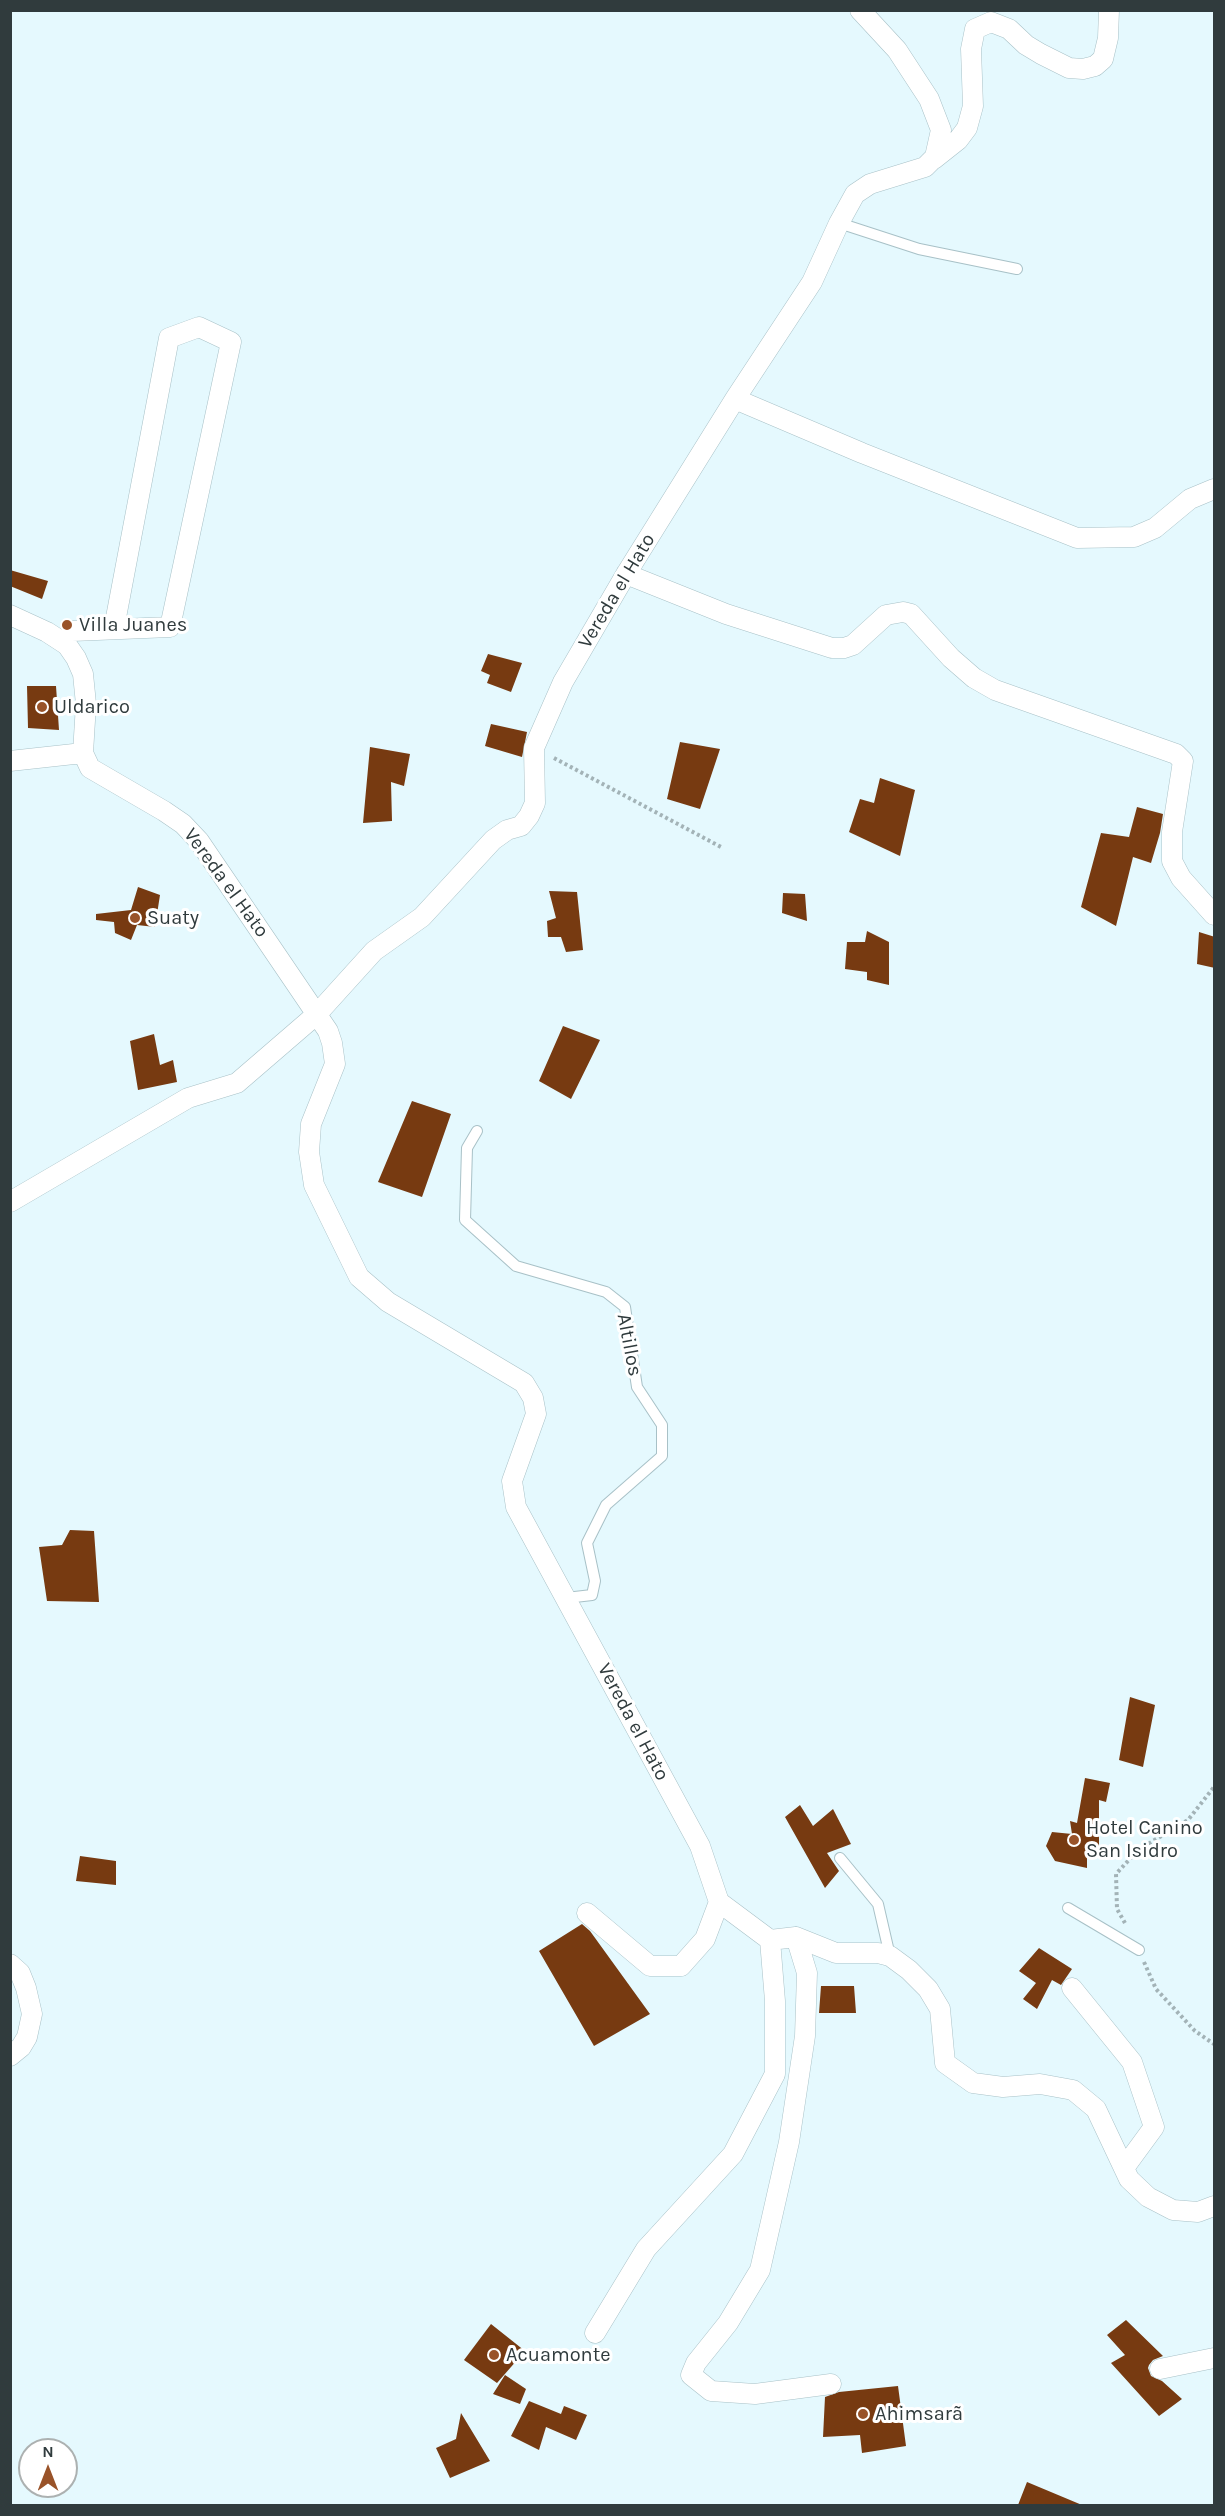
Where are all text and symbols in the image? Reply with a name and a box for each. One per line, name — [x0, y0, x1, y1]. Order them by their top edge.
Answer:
street label: Vereda el Hato — [573, 529, 661, 653]
place label: Villa Juanes — [79, 613, 187, 637]
marker: Villa Juanes — [60, 618, 74, 632]
place label: Uldarico — [54, 695, 130, 719]
marker: Uldarico — [35, 700, 49, 714]
street label: Vereda el Hato — [178, 824, 274, 942]
place label: Suaty — [147, 906, 199, 930]
marker: Suaty — [128, 911, 142, 925]
street label: Altillos — [611, 1312, 647, 1378]
street label: Vereda el Hato — [592, 1659, 674, 1785]
place label: Hotel Canino San Isidro — [1086, 1816, 1203, 1863]
marker: Hotel Canino San Isidro — [1067, 1833, 1081, 1847]
place label: Acuamonte — [506, 2343, 610, 2367]
marker: Acuamonte — [487, 2348, 501, 2362]
place label: Ahimsarã — [875, 2402, 963, 2426]
marker: Ahimsarã — [856, 2407, 870, 2421]
north arrow — [18, 2438, 78, 2498]
text: N — [42, 2442, 54, 2461]

